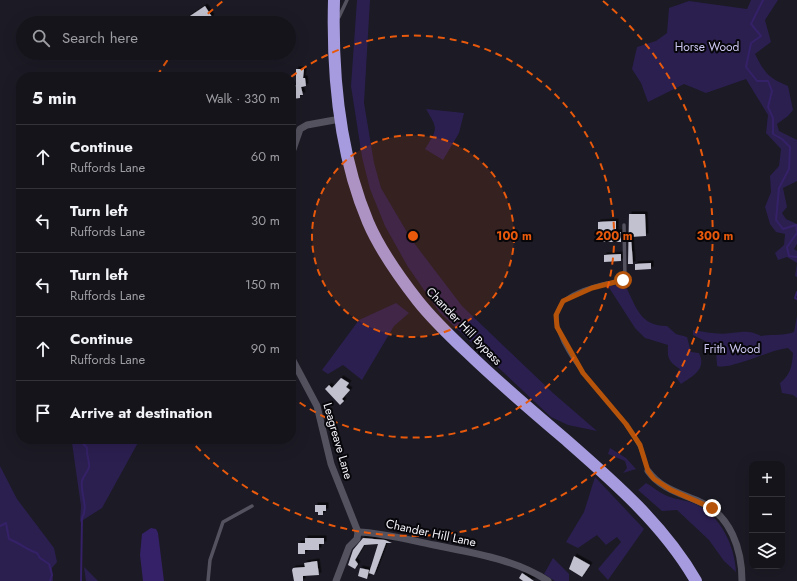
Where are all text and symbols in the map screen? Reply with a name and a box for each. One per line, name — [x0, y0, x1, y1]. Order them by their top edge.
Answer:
search box — [16, 16, 296, 60]
icon: search — [30, 27, 52, 49]
text: Search here — [62, 27, 138, 49]
park label: Horse Wood — [675, 38, 739, 56]
text: 5 min — [32, 86, 76, 110]
text: Walk · 330 m — [206, 89, 280, 108]
text: Continue — [70, 136, 133, 158]
icon: ahead — [32, 146, 54, 168]
text: 60 m — [251, 147, 280, 166]
text: Ruffords Lane — [70, 158, 145, 177]
text: Turn left — [70, 200, 128, 222]
icon: left — [32, 210, 54, 232]
text: 30 m — [251, 211, 280, 230]
text: Ruffords Lane — [70, 222, 145, 241]
text: 100 m — [496, 227, 532, 245]
text: 200 m — [595, 227, 633, 245]
text: 300 m — [697, 227, 734, 245]
centre of rings — [406, 229, 420, 243]
text: Turn left — [70, 264, 128, 286]
route start — [614, 271, 632, 289]
icon: left — [32, 274, 54, 296]
text: 150 m — [245, 275, 280, 294]
street label: Chander Hill Bypass — [422, 283, 506, 369]
text: Ruffords Lane — [70, 286, 145, 305]
text: Continue — [70, 328, 133, 350]
icon: ahead — [32, 338, 54, 360]
text: 90 m — [251, 339, 280, 358]
park label: Frith Wood — [704, 340, 760, 358]
text: Ruffords Lane — [70, 350, 145, 369]
street label: Leagreave Lane — [319, 401, 357, 481]
icon: arrive — [32, 402, 54, 424]
text: Arrive at destination — [70, 402, 212, 424]
map controls — [749, 461, 785, 569]
button: + — [749, 461, 785, 497]
button: − — [749, 497, 785, 533]
route end — [703, 499, 721, 517]
street label: Chander Hill Lane — [384, 515, 478, 551]
button: layers — [749, 533, 785, 569]

